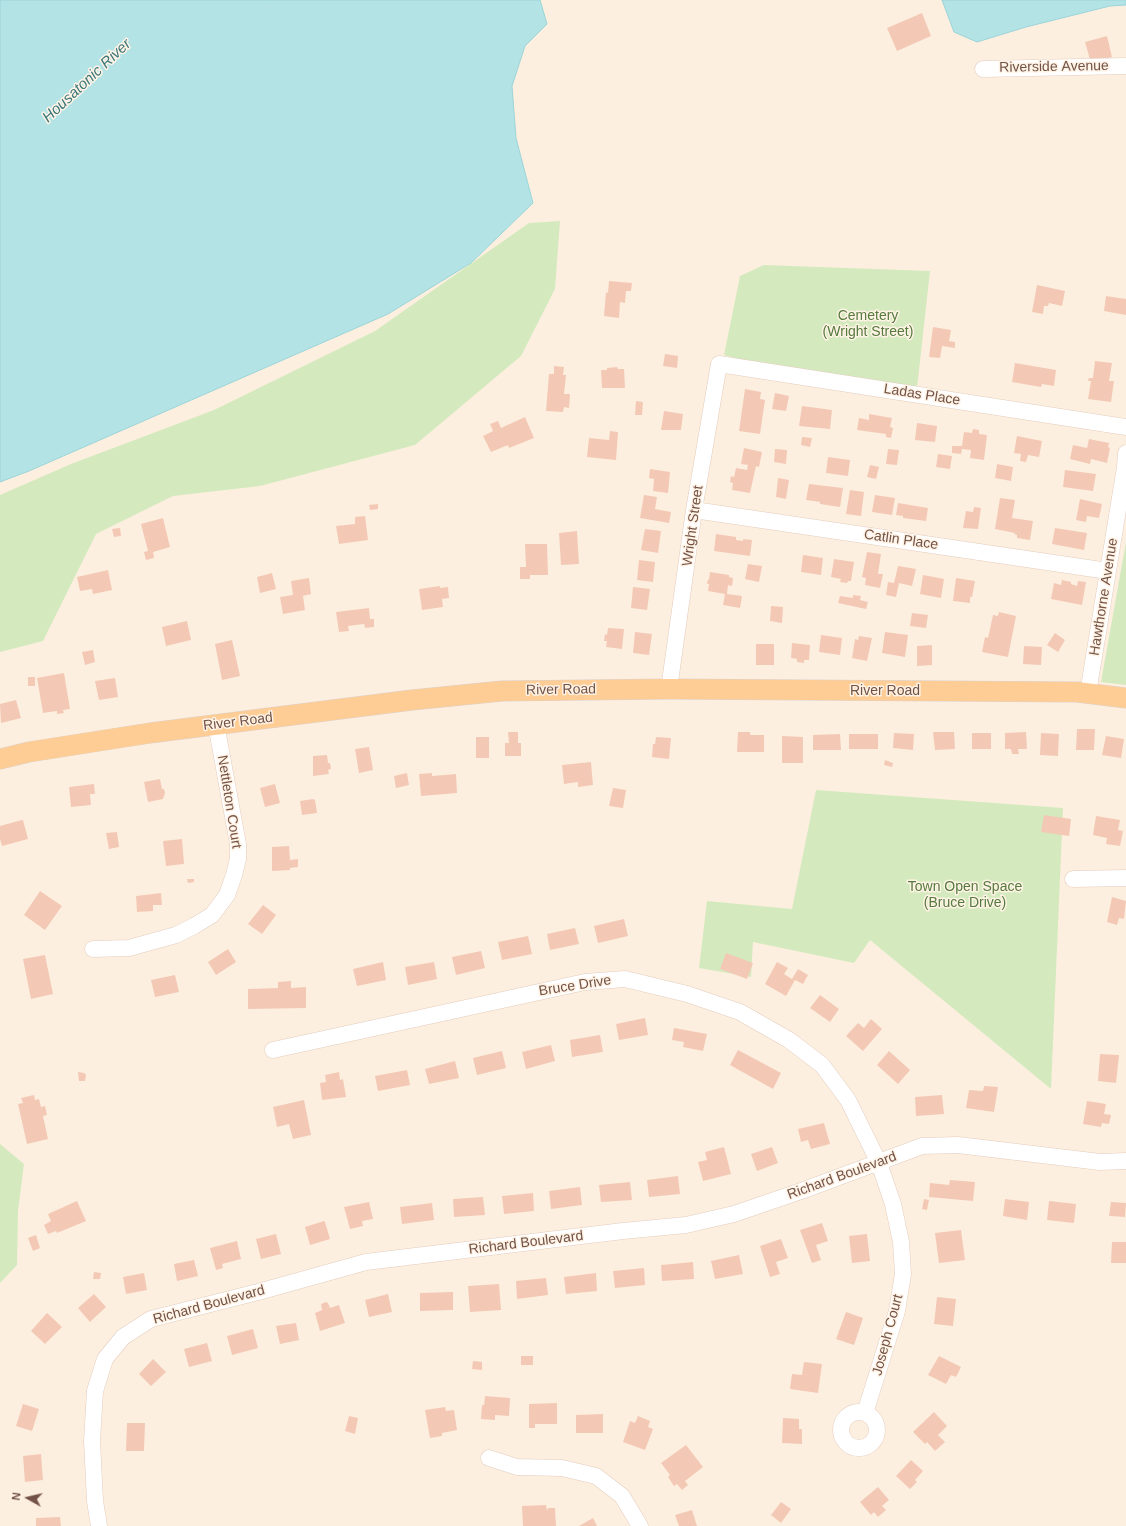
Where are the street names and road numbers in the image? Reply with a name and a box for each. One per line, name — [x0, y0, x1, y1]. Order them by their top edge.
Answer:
street label: Riverside Avenue — [999, 58, 1109, 76]
street label: Ladas Place — [883, 381, 961, 409]
street label: Wright Street — [679, 485, 707, 567]
street label: Catlin Place — [863, 526, 939, 554]
street label: Hawthorne Avenue — [1086, 537, 1122, 657]
street label: River Road — [526, 681, 596, 699]
street label: River Road — [850, 683, 920, 699]
street label: River Road — [202, 709, 274, 735]
street label: Nettleton Court — [213, 754, 245, 850]
street label: Bruce Drive — [538, 972, 612, 1000]
street label: Richard Boulevard — [785, 1148, 899, 1204]
street label: Richard Boulevard — [468, 1228, 584, 1258]
street label: Richard Boulevard — [151, 1282, 267, 1328]
street label: Joseph Court — [869, 1293, 907, 1377]

